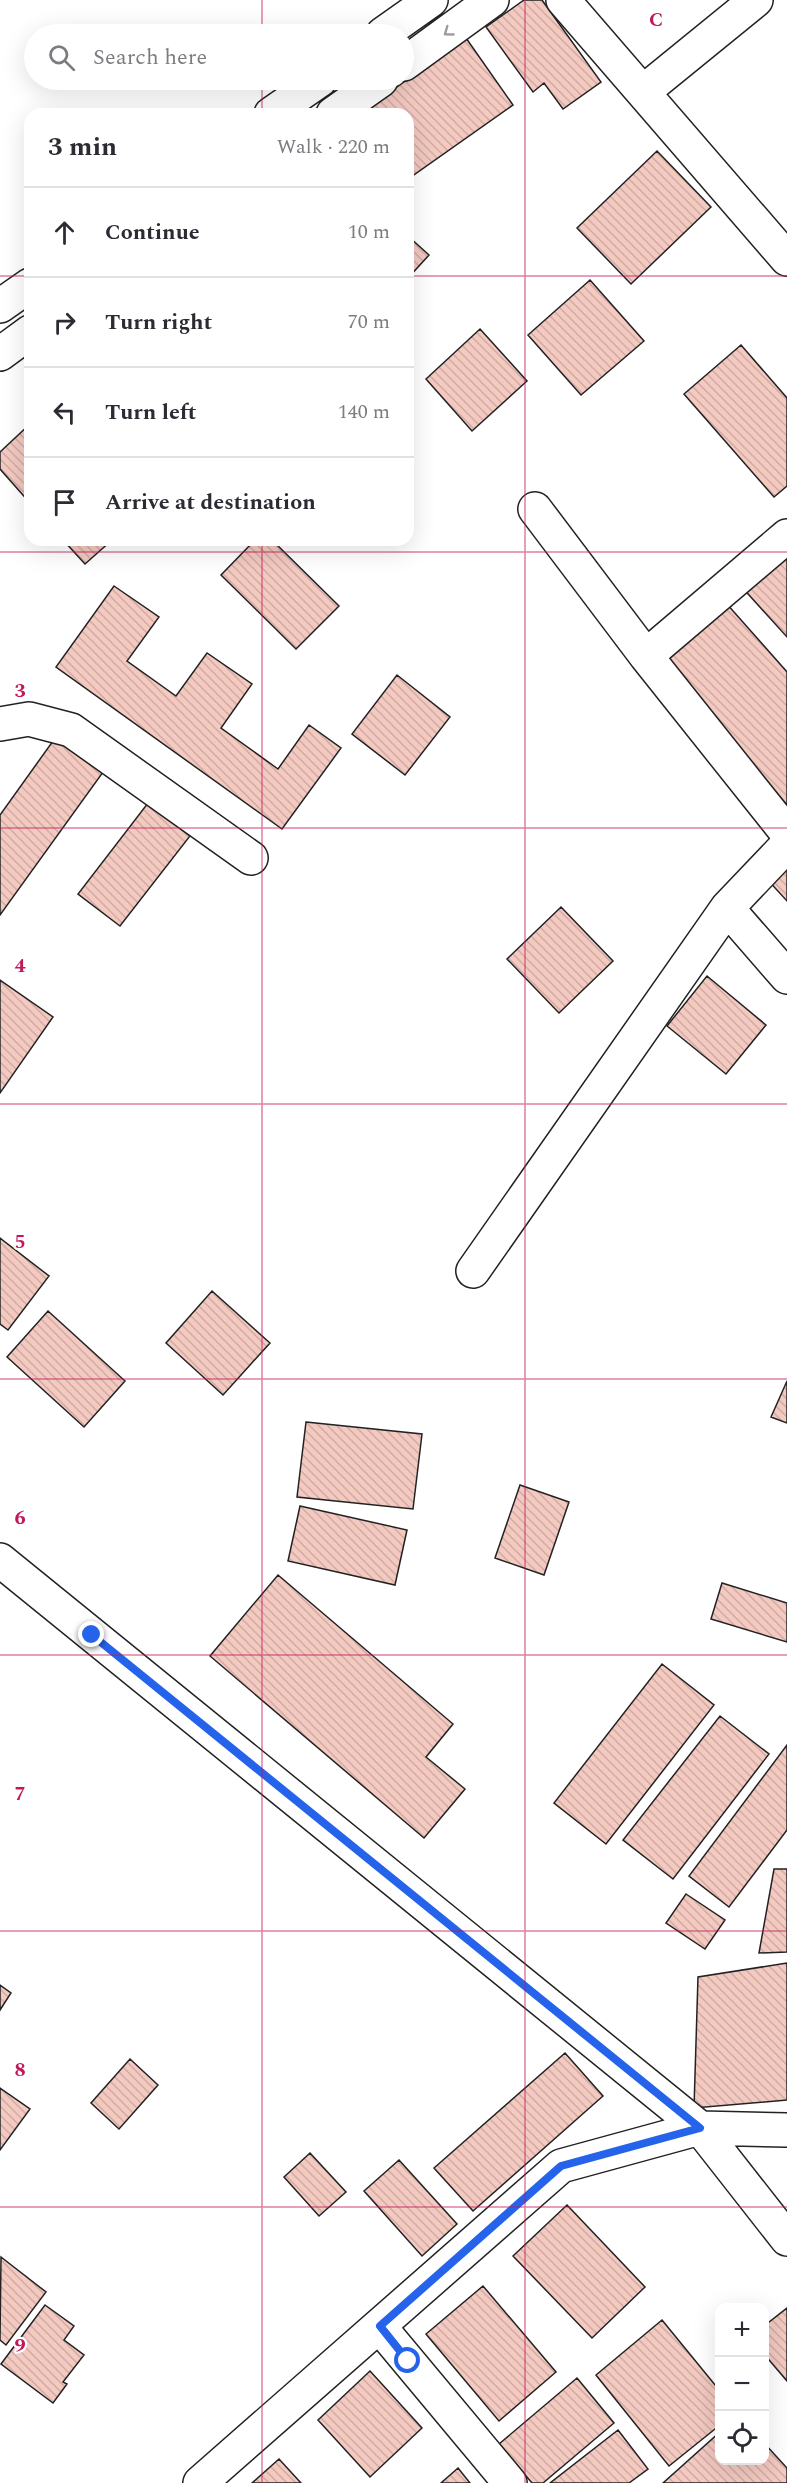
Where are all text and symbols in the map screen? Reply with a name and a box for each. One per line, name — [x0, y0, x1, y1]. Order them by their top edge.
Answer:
text: C — [649, 5, 663, 35]
search box — [24, 24, 414, 90]
one-way arrow — [443, 25, 454, 36]
icon: search — [45, 41, 78, 74]
text: Search here — [93, 41, 207, 74]
text: 3 min — [48, 127, 117, 167]
text: Walk · 220 m — [277, 132, 390, 162]
icon: ahead — [48, 216, 81, 249]
text: Continue — [105, 216, 200, 249]
text: 10 m — [348, 217, 390, 247]
icon: right — [48, 306, 81, 339]
text: Turn right — [105, 306, 212, 339]
text: 70 m — [348, 307, 390, 337]
icon: left — [48, 396, 81, 429]
text: Turn left — [105, 396, 197, 429]
text: 140 m — [338, 397, 390, 427]
icon: arrive — [48, 486, 81, 519]
text: Arrive at destination — [105, 486, 316, 519]
text: 3 — [14, 676, 26, 706]
text: 4 — [14, 951, 26, 981]
text: 5 — [14, 1227, 26, 1257]
text: 6 — [14, 1503, 26, 1533]
route end — [78, 1621, 104, 1647]
text: 7 — [14, 1779, 26, 1809]
text: 8 — [14, 2055, 26, 2085]
map controls — [715, 2303, 769, 2465]
button: + — [715, 2303, 769, 2357]
text: 9 — [14, 2331, 26, 2361]
route start — [394, 2347, 420, 2373]
button: − — [715, 2357, 769, 2411]
button: locate — [715, 2411, 769, 2465]

